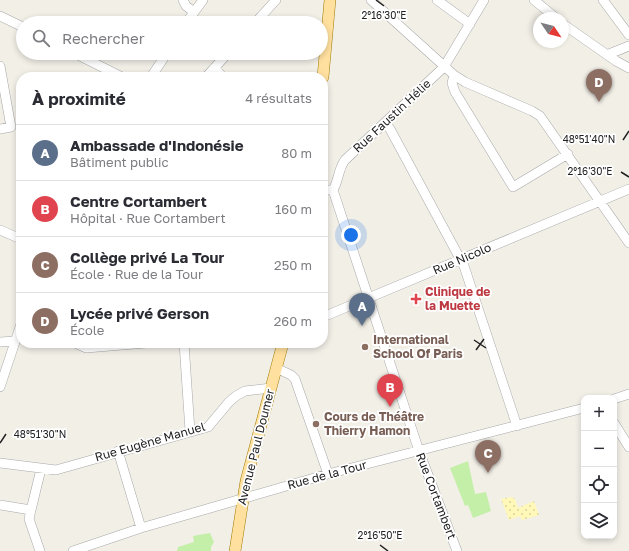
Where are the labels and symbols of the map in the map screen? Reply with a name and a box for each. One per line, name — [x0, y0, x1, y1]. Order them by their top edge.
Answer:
text: 2°16'30"E — [362, 9, 406, 21]
north arrow — [533, 12, 569, 48]
pin: D — [586, 69, 612, 102]
street label: Rue Faustin Hélie — [350, 76, 434, 156]
text: 48°51'40"N — [563, 133, 615, 145]
text: 2°16'30"E — [568, 165, 612, 177]
your location — [341, 225, 361, 245]
street label: Rue Nicolo — [430, 239, 493, 278]
place label: Clinique de la Muette — [425, 284, 490, 313]
pin: A — [349, 293, 375, 326]
marker: Clinique de la Muette — [410, 293, 422, 305]
place label: International School Of Paris — [373, 332, 463, 361]
marker: International School Of Paris — [360, 342, 370, 352]
pin: B — [377, 374, 403, 407]
street label: Avenue Paul Doumer — [234, 387, 277, 506]
place label: Cours de Théâtre Thierry Hamon — [324, 409, 424, 438]
street label: Rue Eugène Manuel — [93, 419, 207, 464]
marker: Cours de Théâtre Thierry Hamon — [311, 419, 321, 429]
text: 48°51'30"N — [14, 428, 66, 440]
pin: C — [475, 440, 501, 473]
street label: Rue Cortambert — [413, 450, 460, 541]
street label: Rue de la Tour — [286, 457, 369, 492]
text: 2°16'50"E — [358, 529, 402, 541]

